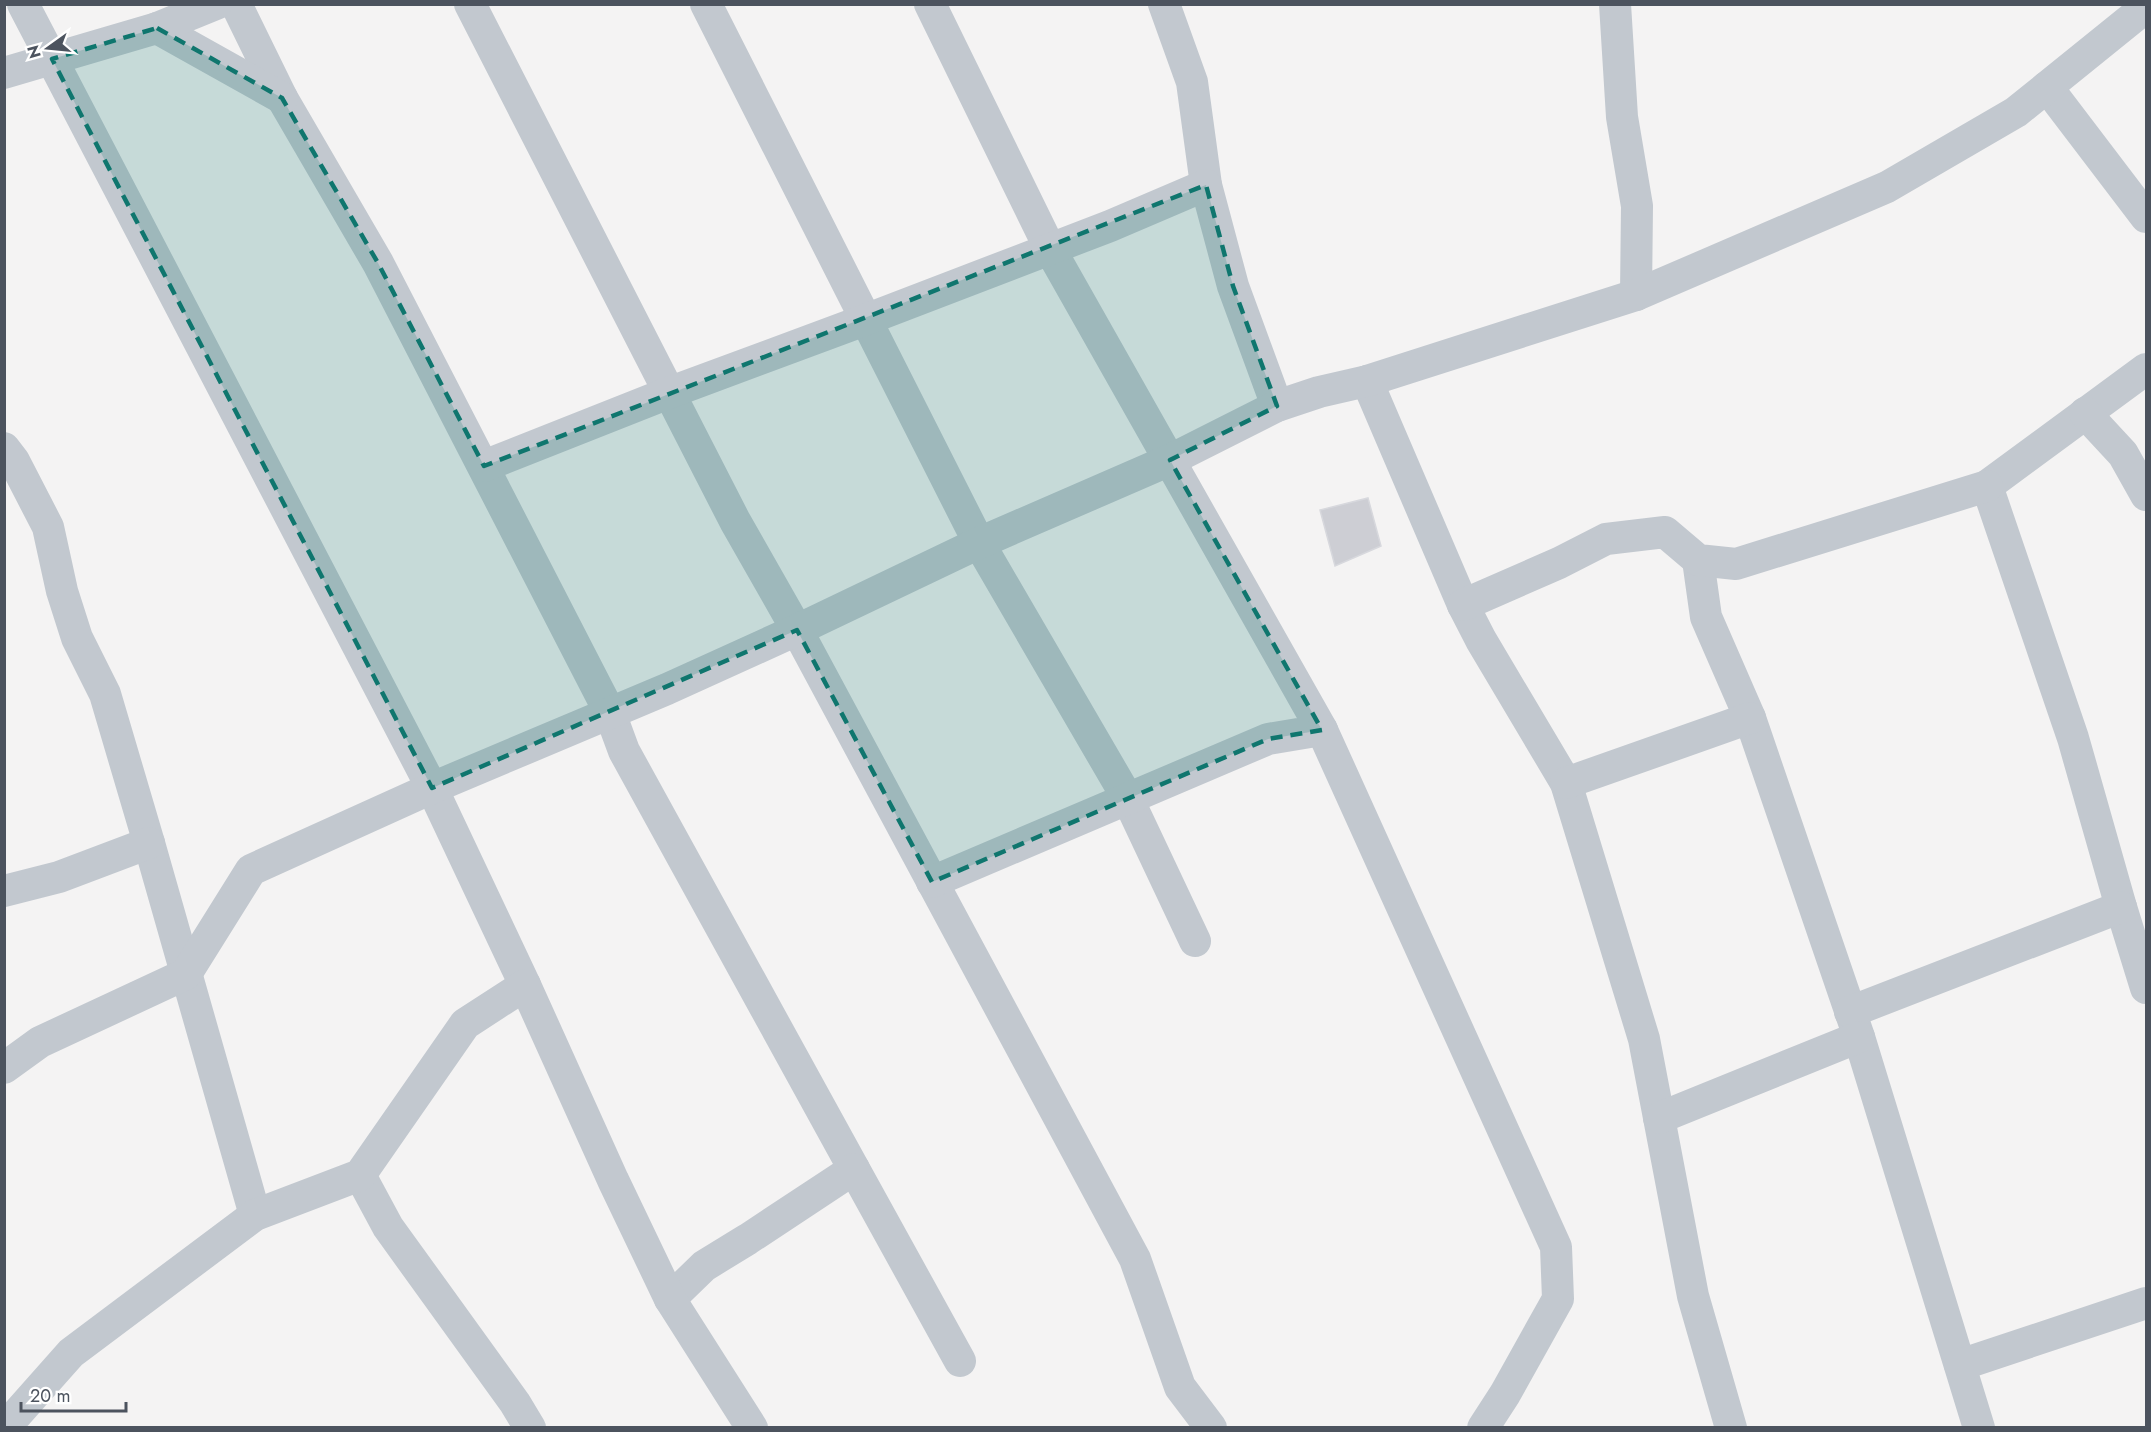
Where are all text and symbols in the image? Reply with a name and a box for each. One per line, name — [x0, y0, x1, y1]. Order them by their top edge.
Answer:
north arrow — [18, 18, 78, 78]
text: N — [21, 43, 47, 61]
scale bar — [21, 1375, 126, 1413]
text: 20 m — [30, 1383, 70, 1409]

